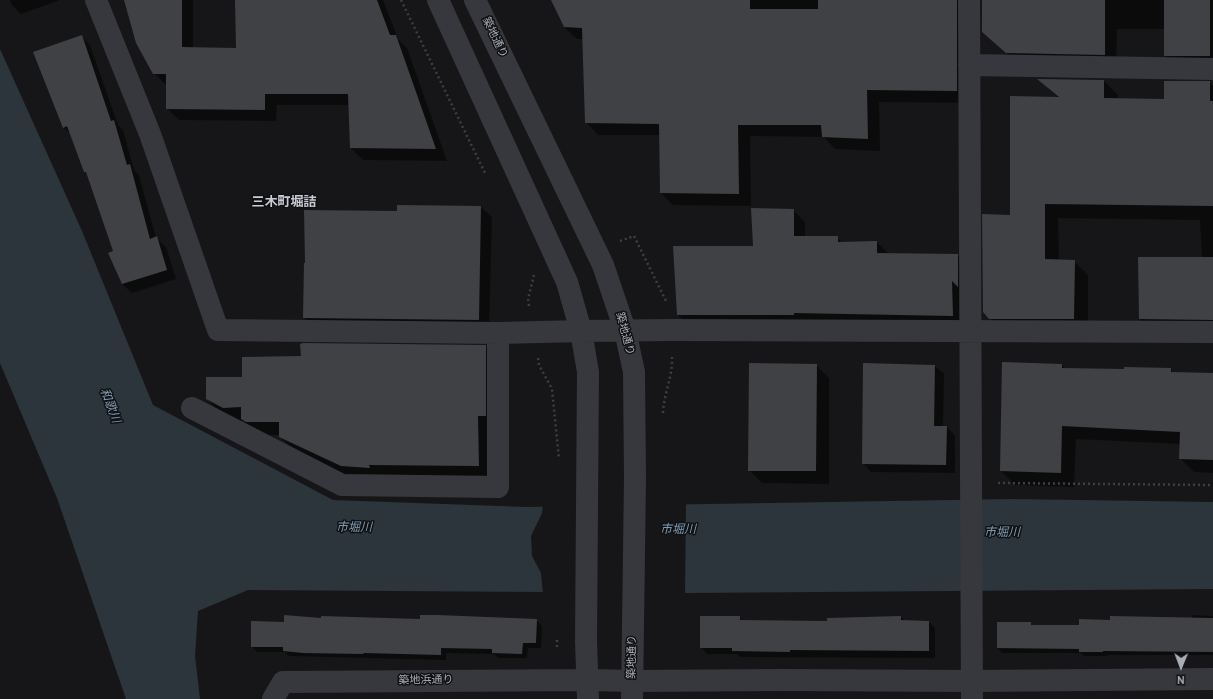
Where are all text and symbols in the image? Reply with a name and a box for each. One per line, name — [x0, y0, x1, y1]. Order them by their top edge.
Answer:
street label: 築地通り — [478, 15, 510, 61]
district label: 三木町堀詰 — [252, 195, 316, 211]
street label: 築地通り — [612, 311, 636, 357]
water label: 和歌川 — [96, 387, 122, 425]
water label: 市堀川 — [336, 522, 372, 536]
water label: 市堀川 — [660, 524, 696, 538]
water label: 市堀川 — [984, 527, 1020, 541]
street label: 築地通り — [626, 635, 640, 679]
north arrow — [1161, 647, 1201, 687]
text: N — [1177, 672, 1185, 686]
street label: 築地浜通り — [398, 674, 454, 688]

